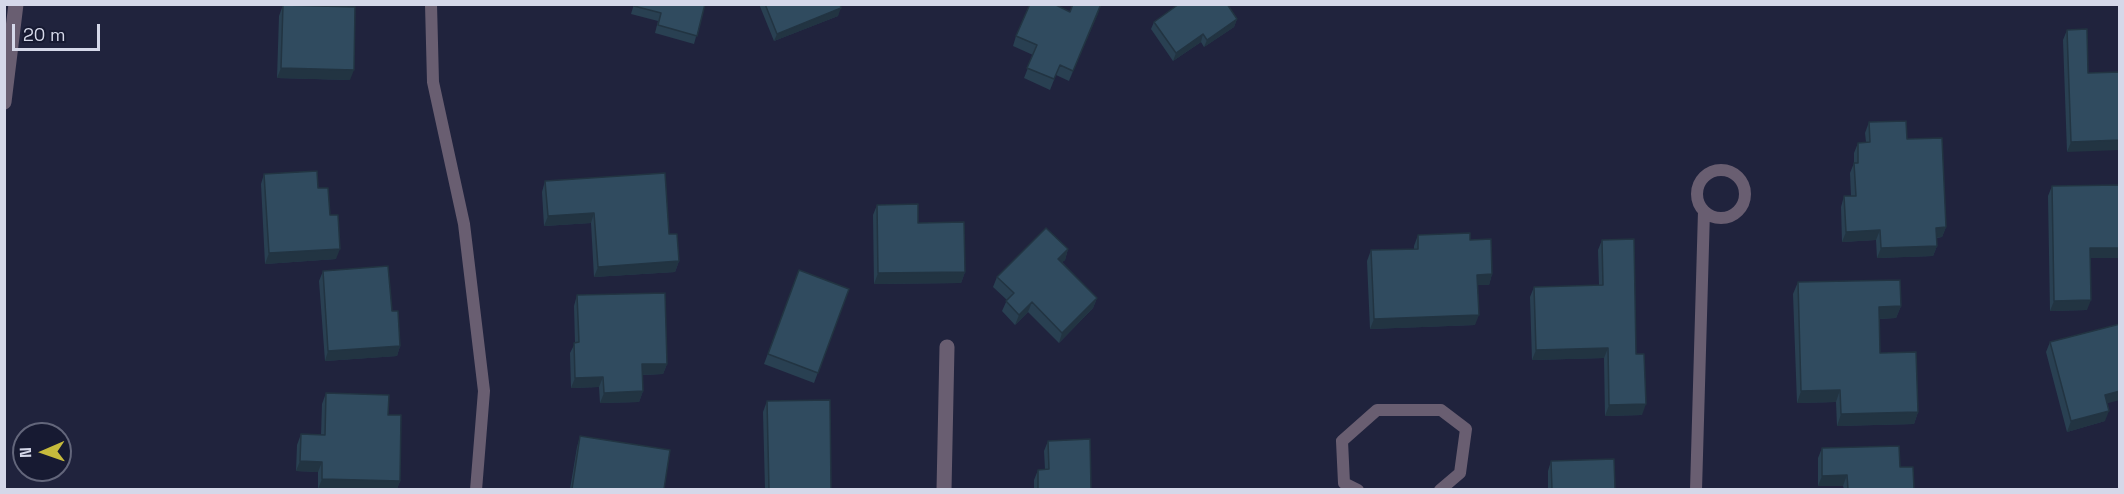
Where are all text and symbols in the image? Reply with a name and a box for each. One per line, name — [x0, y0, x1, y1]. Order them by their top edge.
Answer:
scale bar — [15, 12, 104, 50]
text: 20 m — [23, 23, 66, 46]
north arrow — [12, 422, 72, 482]
text: N — [15, 447, 36, 458]

